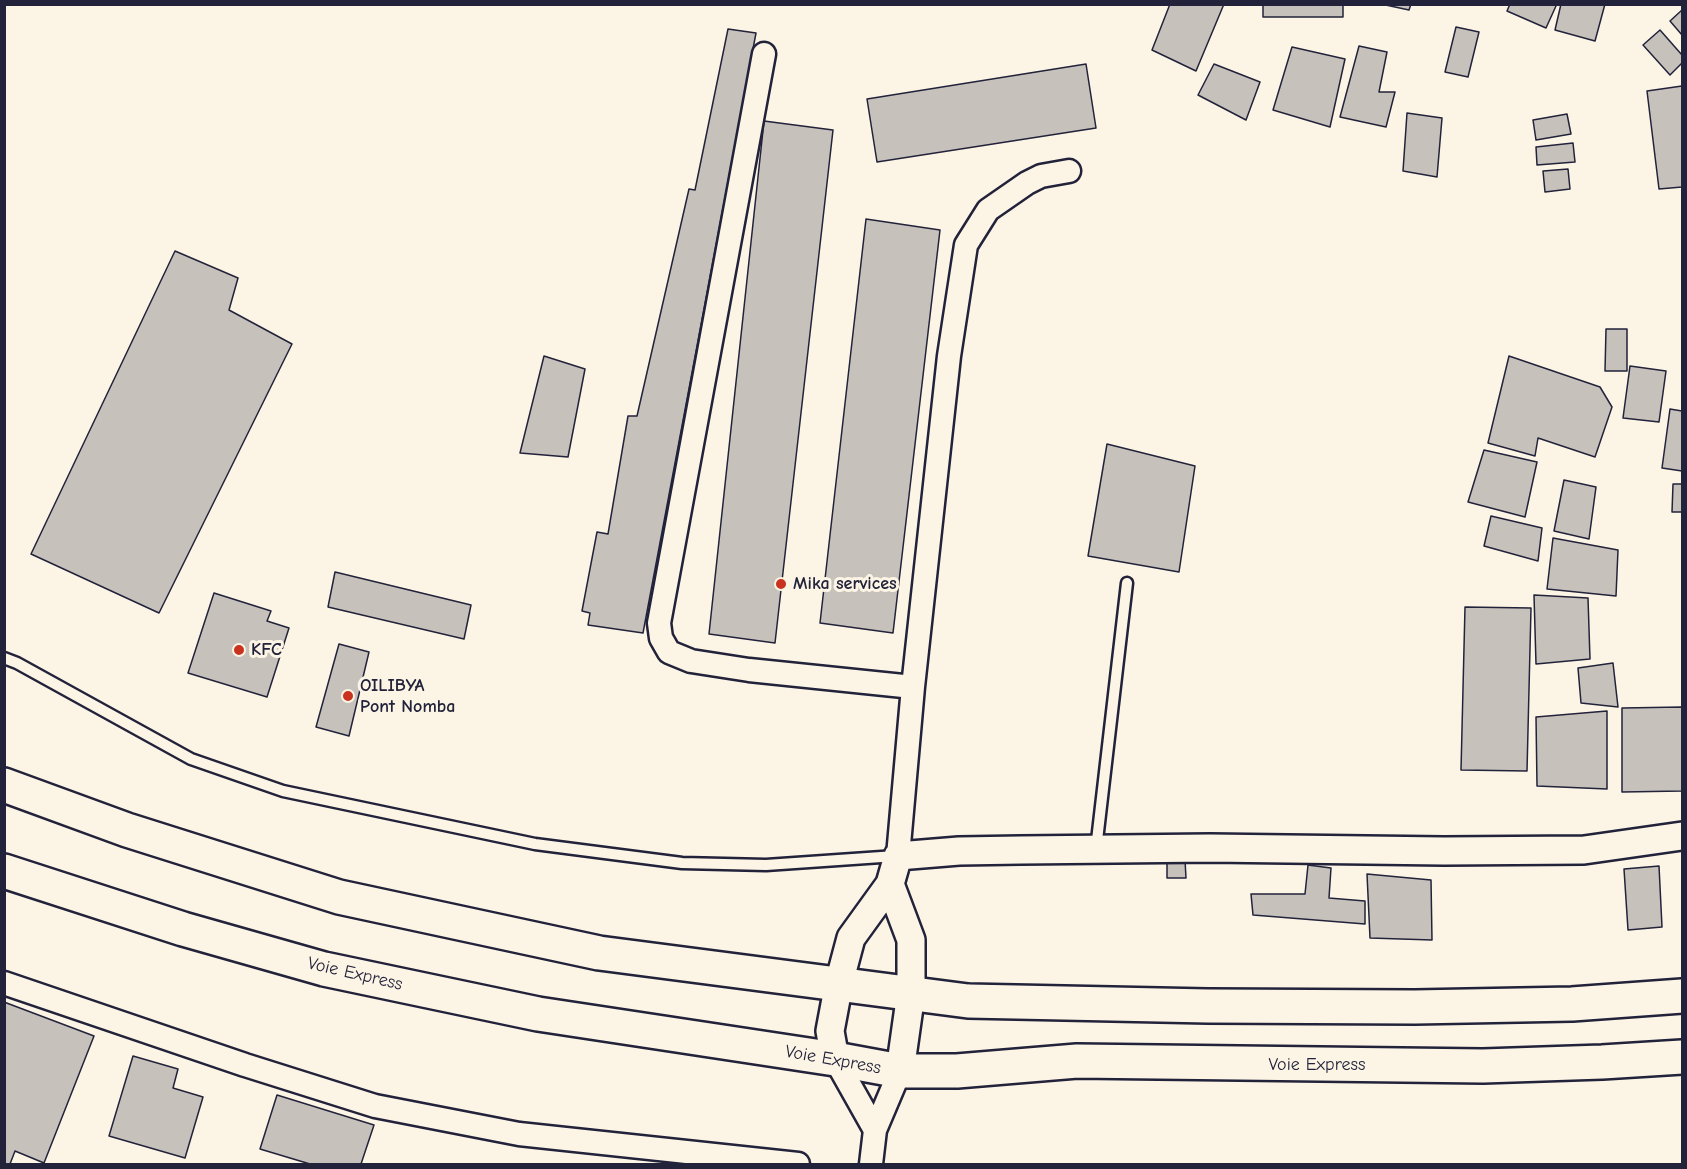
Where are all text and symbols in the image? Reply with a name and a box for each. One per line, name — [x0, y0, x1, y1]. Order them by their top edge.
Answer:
place label: Mika services — [793, 573, 897, 595]
marker: Mika services — [774, 577, 788, 591]
place label: KFC — [251, 639, 282, 661]
marker: KFC — [232, 643, 246, 657]
place label: OILIBYA Pont Nomba — [360, 675, 455, 718]
marker: OILIBYA Pont Nomba — [341, 689, 355, 703]
street label: Voie Express — [305, 953, 405, 995]
street label: Voie Express — [783, 1041, 883, 1079]
street label: Voie Express — [1269, 1054, 1365, 1076]

